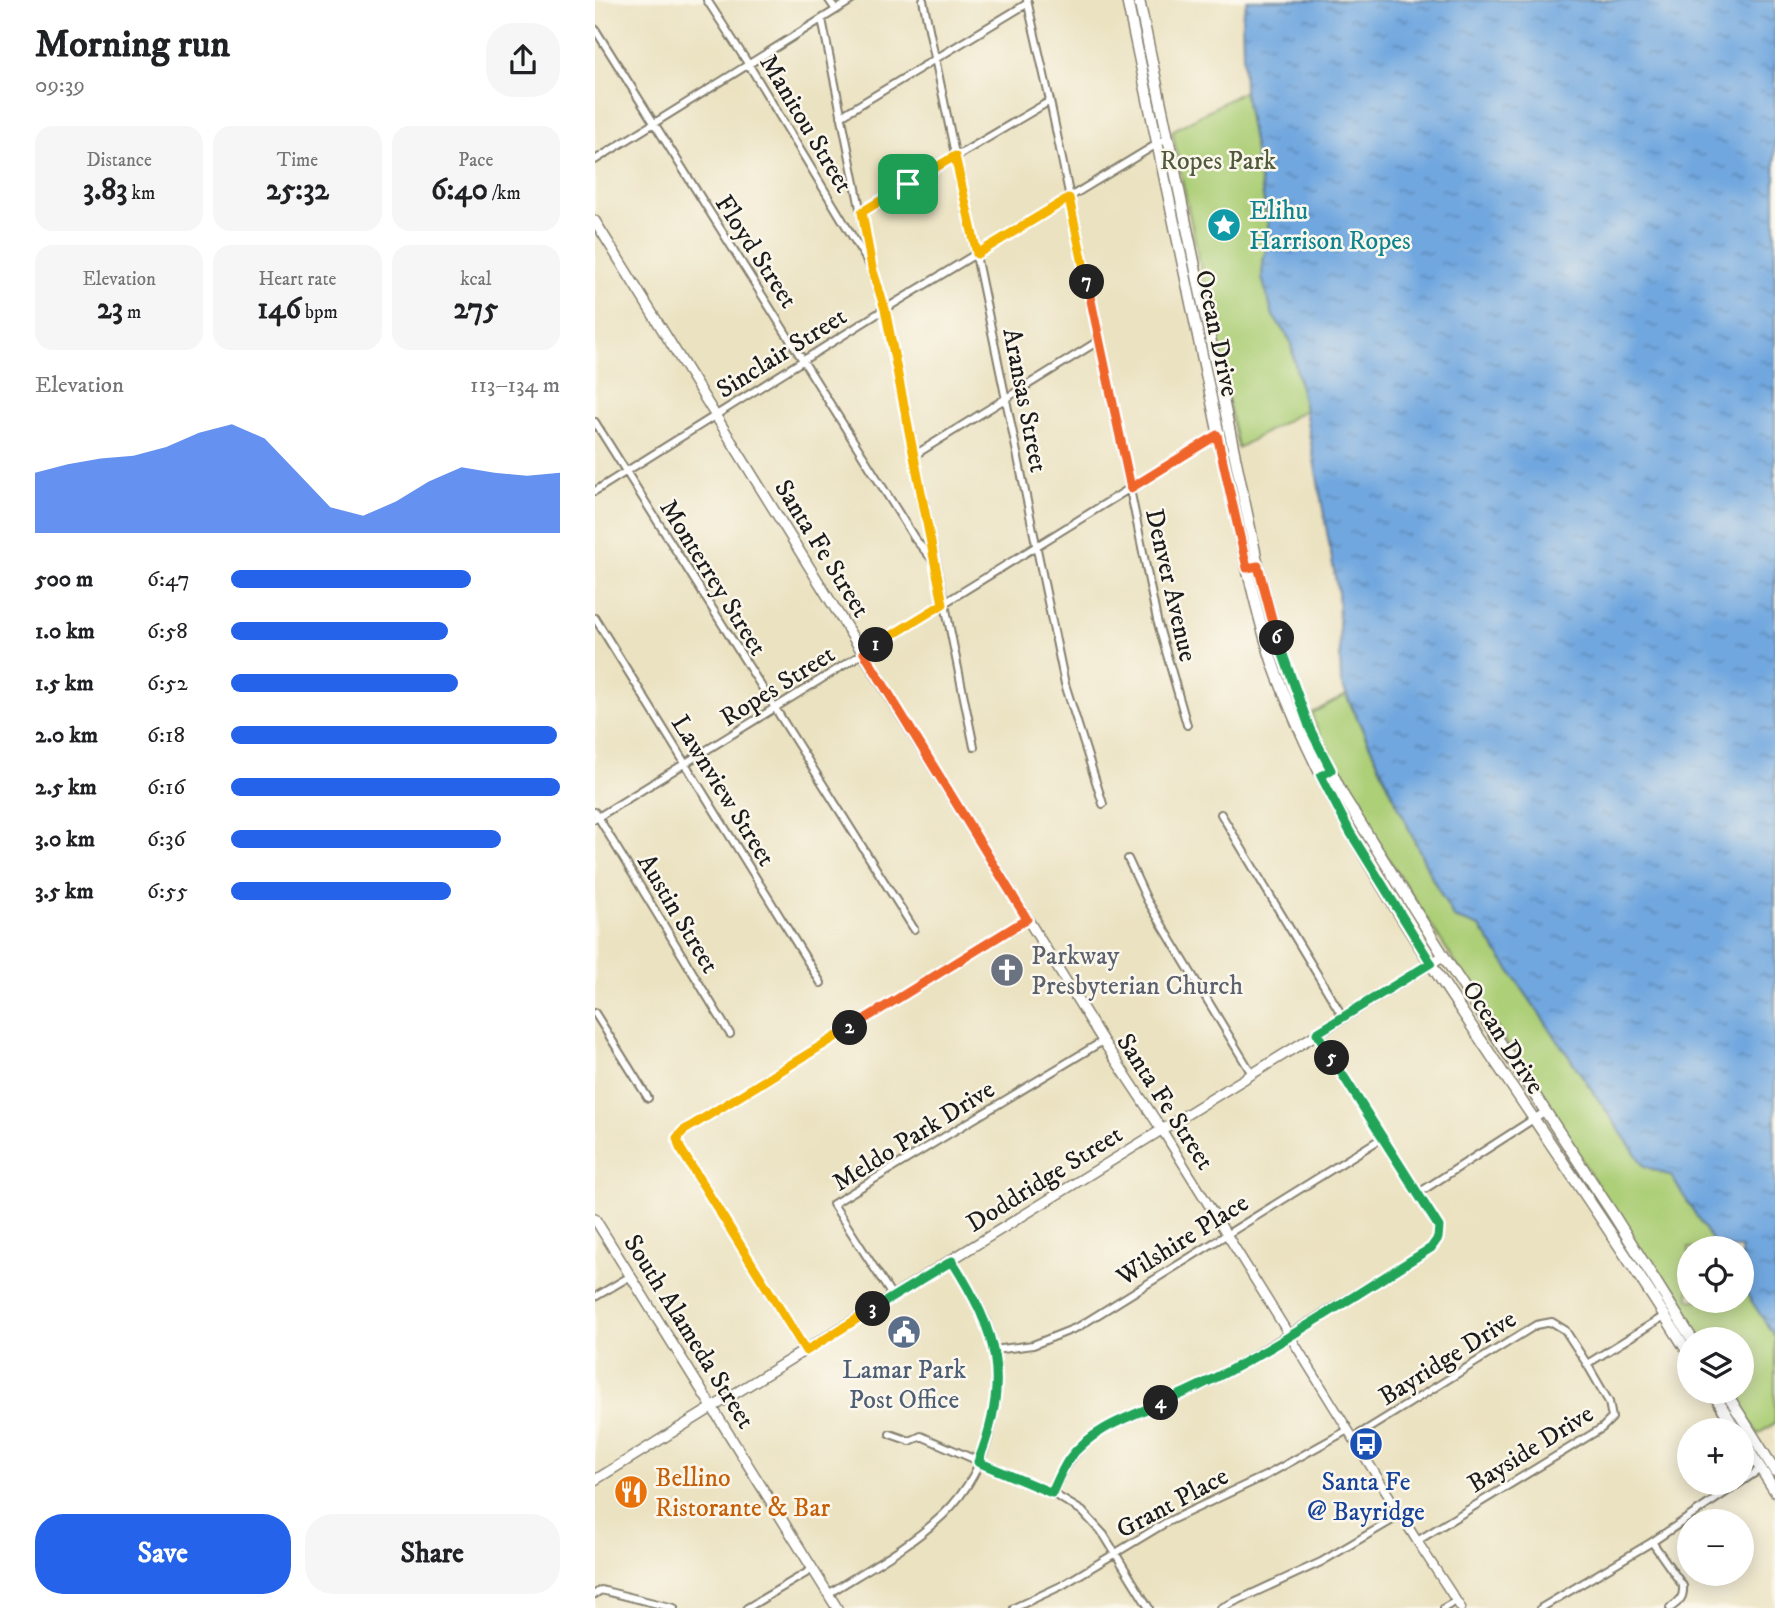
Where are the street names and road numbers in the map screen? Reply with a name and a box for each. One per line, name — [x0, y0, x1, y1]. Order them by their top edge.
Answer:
street label: Manitou Street — [752, 49, 860, 199]
street label: Floyd Street — [707, 189, 805, 315]
street label: Ocean Drive — [1187, 267, 1246, 400]
street label: Sinclair Street — [711, 300, 853, 406]
street label: Aransas Street — [994, 325, 1055, 475]
street label: Santa Fe Street — [766, 474, 877, 624]
street label: Monterrey Street — [652, 494, 774, 662]
street label: Denver Avenue — [1137, 506, 1204, 665]
street label: Ropes Street — [714, 638, 841, 735]
street label: Lawnview Street — [663, 709, 782, 873]
street label: Austin Street — [629, 848, 726, 979]
street label: Ocean Drive — [1454, 975, 1552, 1101]
street label: Santa Fe Street — [1108, 1027, 1221, 1176]
street label: Meldo Park Drive — [827, 1073, 1001, 1199]
street label: Doddridge Street — [961, 1118, 1129, 1240]
street label: Wilshire Place — [1110, 1187, 1255, 1294]
street label: South Alameda Street — [616, 1228, 762, 1435]
street label: Bayridge Drive — [1373, 1303, 1523, 1414]
street label: Bayside Drive — [1462, 1398, 1600, 1501]
street label: Grant Place — [1111, 1460, 1234, 1547]

